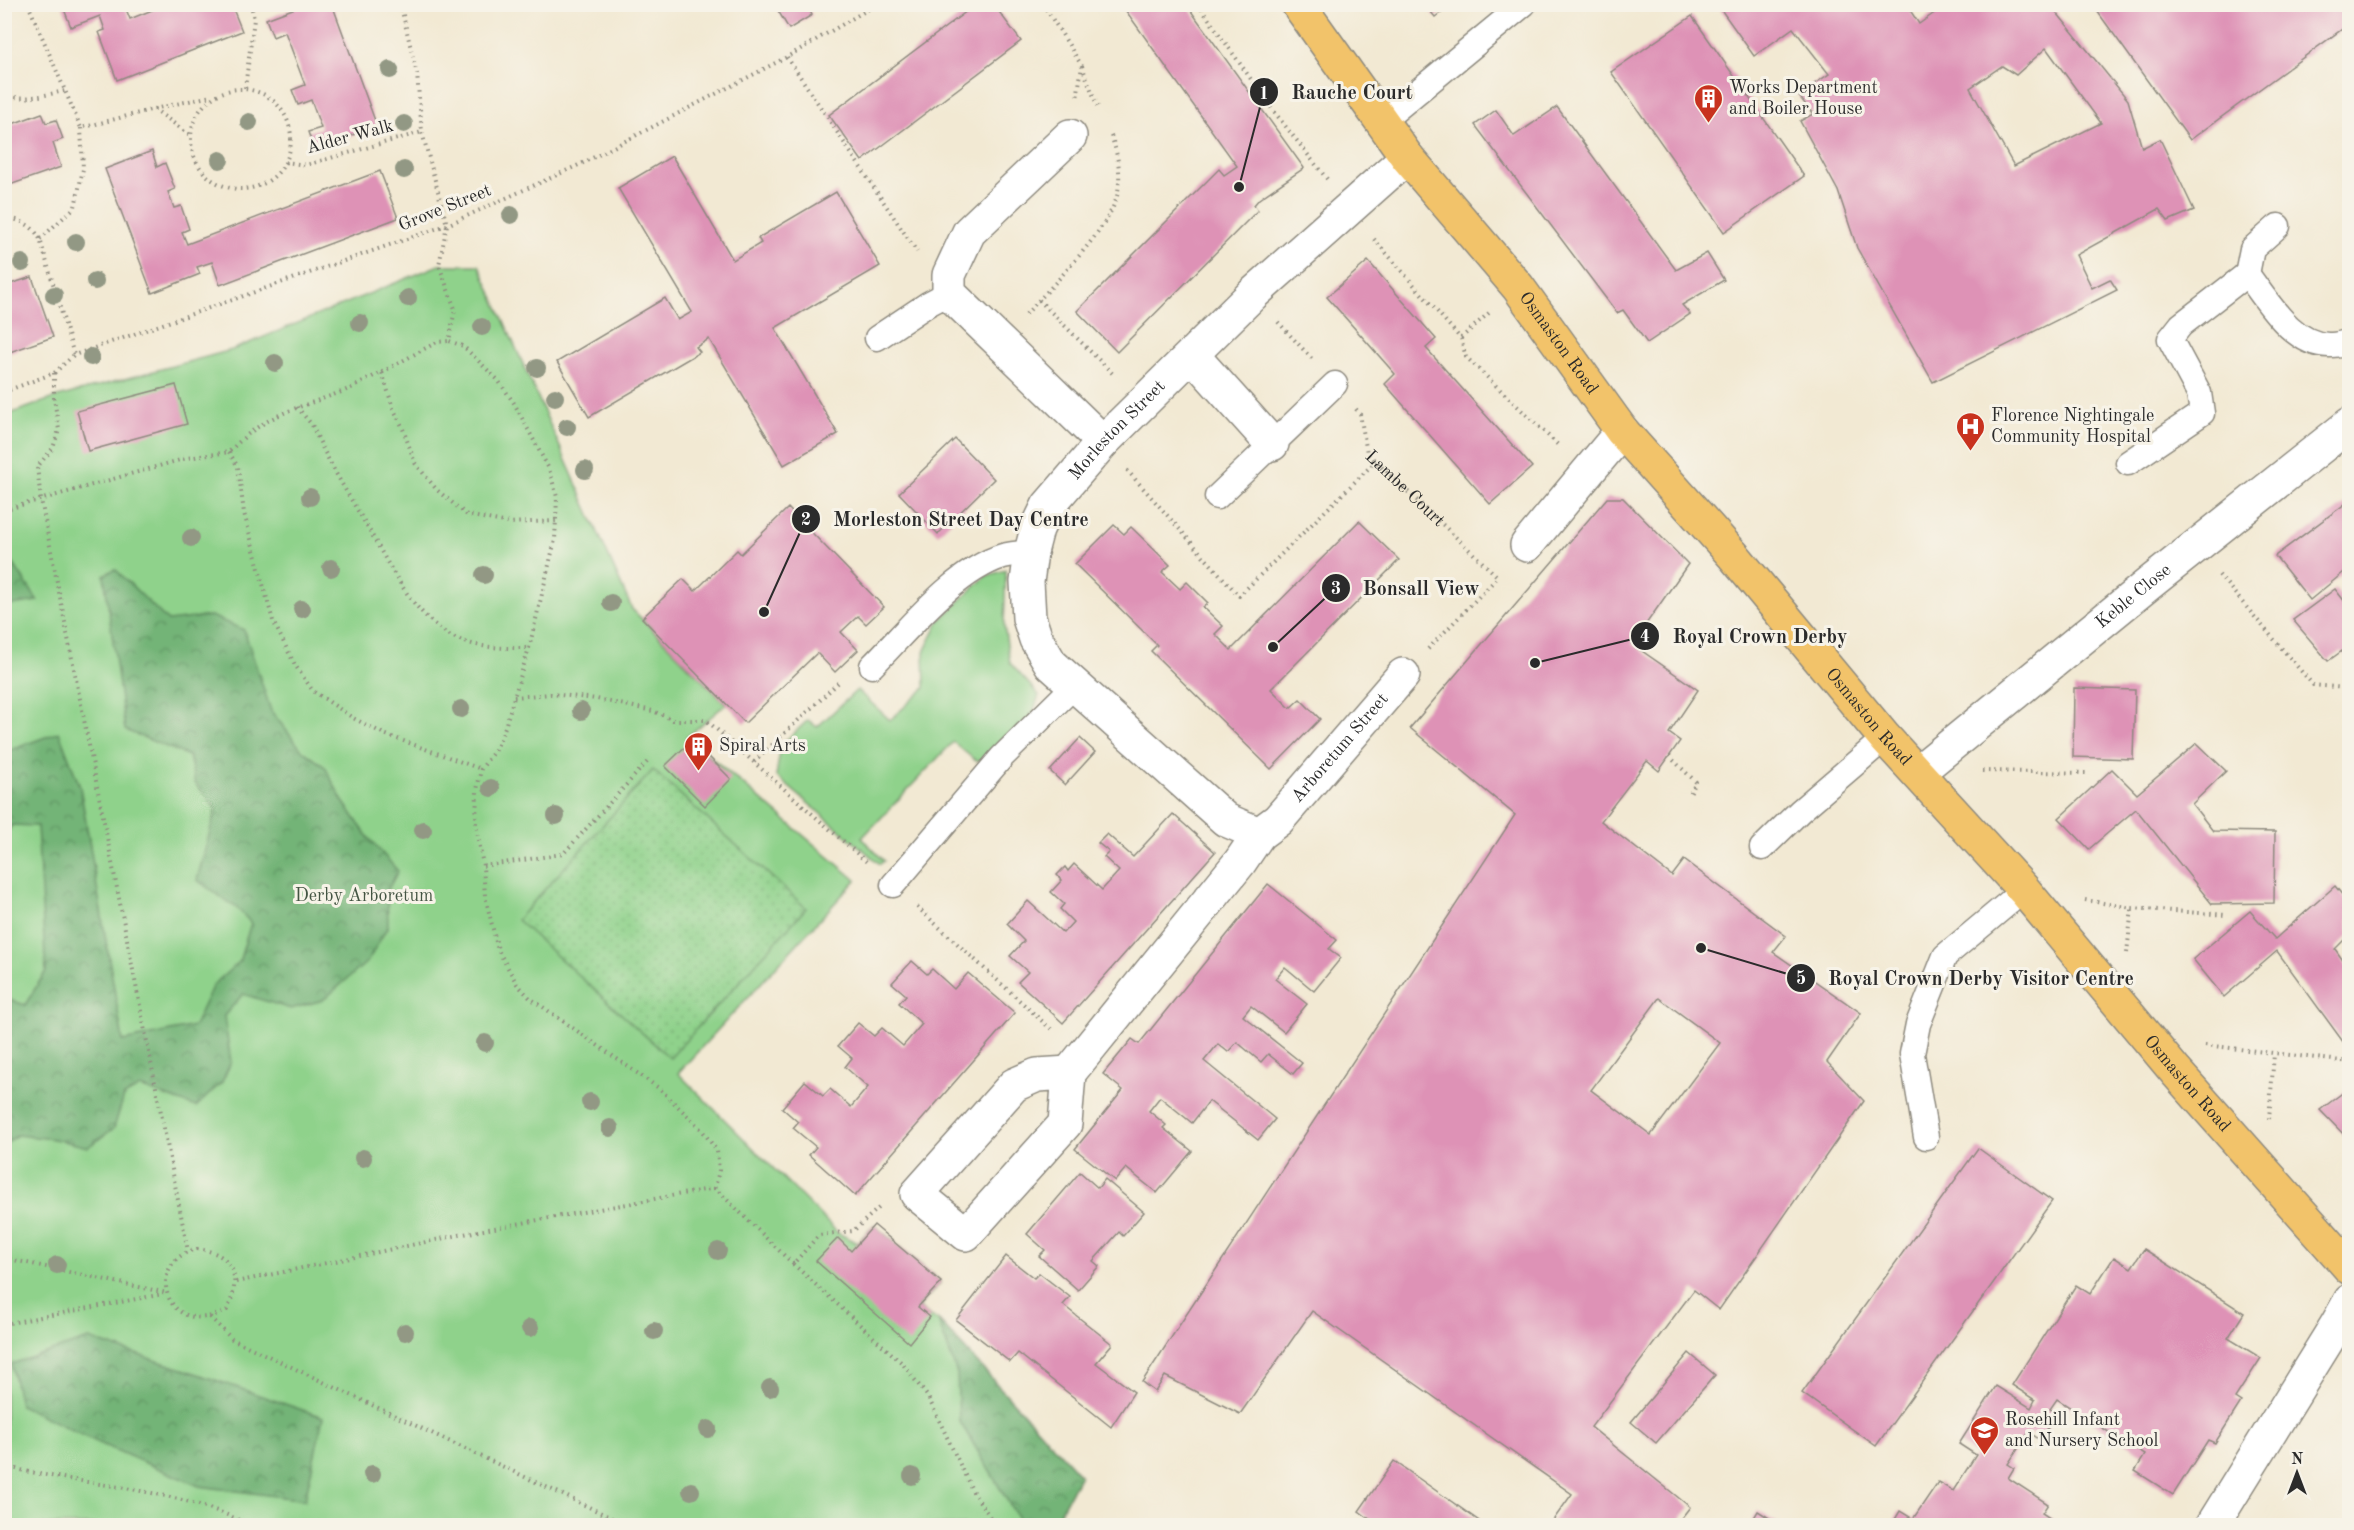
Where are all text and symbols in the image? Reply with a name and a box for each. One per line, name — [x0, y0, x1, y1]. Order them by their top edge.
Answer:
callout: Rauche Court — [1249, 73, 1425, 111]
place label: Works Department and Boiler House — [1729, 79, 1878, 118]
building icon: Works Department and Boiler House — [1692, 82, 1724, 124]
text: Rauche Court — [1291, 84, 1413, 104]
text: 1 — [1259, 85, 1269, 103]
street label: Alder Walk — [304, 117, 396, 157]
street label: Grove Street — [396, 181, 494, 235]
street label: Osmaston Road — [1516, 289, 1601, 398]
street label: Morleston Street — [1066, 377, 1169, 483]
place label: Florence Nightingale Community Hospital — [1991, 407, 2154, 446]
hospital icon: Florence Nightingale Community Hospital — [1954, 410, 1986, 452]
street label: Lambe Court — [1361, 447, 1448, 530]
callout: Morleston Street Day Centre — [791, 500, 1101, 538]
text: 2 — [801, 511, 811, 529]
text: Morleston Street Day Centre — [833, 511, 1089, 531]
street label: Keble Close — [2092, 561, 2175, 632]
callout: Bonsall View — [1321, 569, 1492, 607]
text: 3 — [1331, 580, 1341, 598]
text: Bonsall View — [1362, 580, 1480, 600]
callout: Royal Crown Derby — [1630, 617, 1859, 655]
text: 4 — [1640, 628, 1650, 646]
text: Royal Crown Derby — [1672, 628, 1848, 648]
street label: Osmaston Road — [1822, 665, 1915, 769]
street label: Arboretum Street — [1288, 690, 1392, 806]
building icon: Spiral Arts — [682, 730, 714, 772]
place label: Spiral Arts — [719, 737, 806, 755]
park label: Derby Arboretum — [295, 887, 433, 905]
callout: Royal Crown Derby Visitor Centre — [1786, 959, 2146, 997]
text: 5 — [1796, 970, 1806, 988]
text: Royal Crown Derby Visitor Centre — [1828, 970, 2134, 990]
street label: Osmaston Road — [2140, 1032, 2234, 1136]
place label: Rosehill Infant and Nursery School — [2005, 1411, 2159, 1450]
school or university icon: Rosehill Infant and Nursery School — [1968, 1414, 2000, 1456]
north arrow — [2267, 1443, 2327, 1503]
text: N — [2291, 1452, 2304, 1468]

